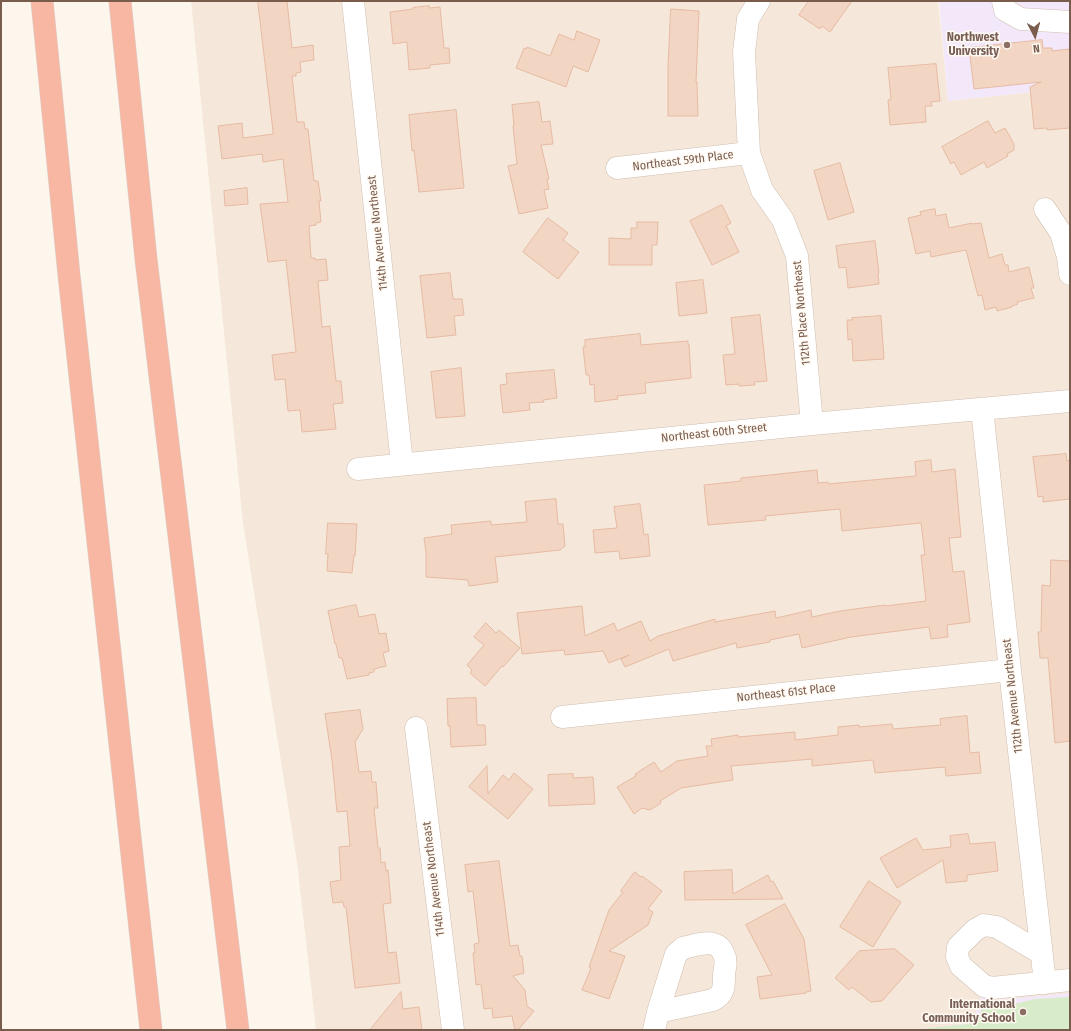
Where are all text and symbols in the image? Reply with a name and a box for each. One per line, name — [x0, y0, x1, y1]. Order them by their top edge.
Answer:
north arrow — [1015, 16, 1055, 56]
place label: Northwest University — [947, 31, 999, 59]
marker: Northwest University — [1002, 40, 1012, 50]
text: N — [1032, 42, 1040, 55]
street label: Northeast 59th Place — [632, 148, 734, 174]
street label: 114th Avenue Northeast — [365, 175, 391, 291]
street label: 112th Place Northeast — [790, 260, 814, 366]
street label: Northeast 60th Street — [660, 420, 768, 446]
street label: 112th Avenue Northeast — [1000, 638, 1026, 754]
street label: Northeast 61st Place — [736, 681, 836, 705]
street label: 114th Avenue Northeast — [420, 821, 448, 937]
place label: International Community School — [922, 998, 1015, 1026]
marker: International Community School — [1018, 1007, 1028, 1017]

